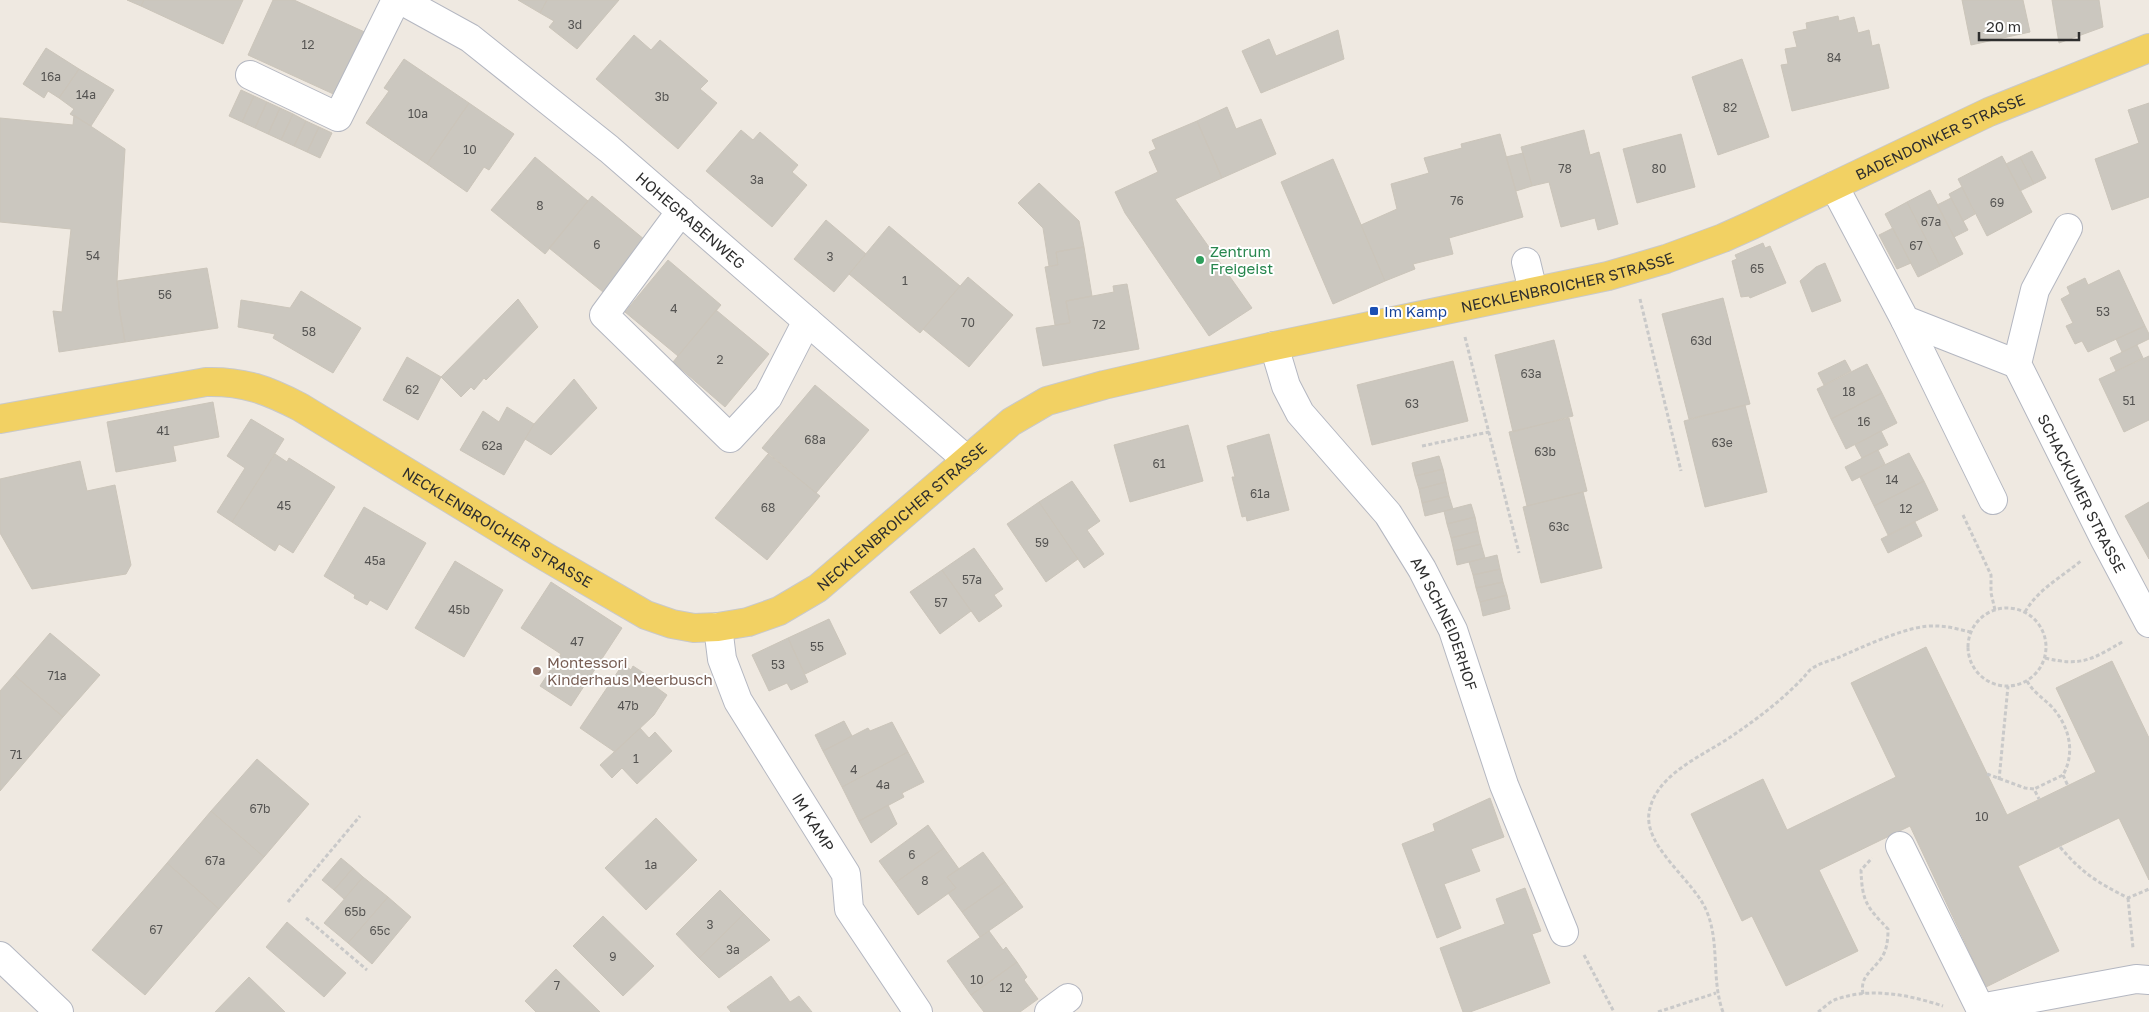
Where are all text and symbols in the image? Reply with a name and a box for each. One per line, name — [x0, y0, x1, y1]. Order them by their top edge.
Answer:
scale bar — [1979, 10, 2079, 42]
house number: 3d — [568, 17, 582, 32]
text: 20 m — [1986, 17, 2021, 35]
house number: 12 — [302, 37, 314, 52]
house number: 84 — [1827, 50, 1841, 65]
house number: 16a — [41, 69, 61, 84]
house number: 14a — [76, 87, 96, 102]
house number: 3b — [655, 89, 669, 104]
street label: BADENDONKER STRASSE — [1852, 90, 2027, 183]
house number: 82 — [1723, 100, 1737, 115]
house number: 10a — [408, 106, 428, 121]
house number: 10 — [463, 142, 477, 157]
house number: 78 — [1558, 161, 1572, 176]
house number: 80 — [1652, 161, 1666, 176]
street label: HOHEGRABENWEG — [633, 168, 749, 272]
house number: 3a — [750, 172, 764, 187]
house number: 76 — [1450, 193, 1464, 208]
house number: 69 — [1990, 195, 2004, 210]
house number: 8 — [536, 198, 544, 213]
house number: 67a — [1921, 214, 1941, 229]
house number: 6 — [593, 237, 601, 252]
house number: 67 — [1909, 238, 1923, 253]
place label: Zentrum Freigeist — [1210, 242, 1273, 277]
house number: 54 — [86, 248, 100, 263]
street label: NECKLENBROICHER STRASSE — [1459, 248, 1676, 316]
house number: 3 — [826, 249, 834, 264]
marker: Zentrum Freigeist — [1194, 254, 1206, 266]
house number: 65 — [1750, 261, 1764, 276]
house number: 1 — [902, 273, 908, 288]
house number: 56 — [158, 287, 172, 302]
house number: 4 — [670, 301, 678, 316]
place label: Im Kamp — [1384, 302, 1447, 320]
house number: 53 — [2096, 304, 2110, 319]
marker: Im Kamp — [1368, 305, 1380, 317]
house number: 70 — [961, 315, 975, 330]
house number: 72 — [1092, 317, 1106, 332]
house number: 58 — [302, 324, 316, 339]
house number: 63d — [1690, 333, 1712, 348]
house number: 2 — [717, 352, 724, 367]
house number: 63a — [1520, 366, 1542, 381]
house number: 62 — [405, 382, 419, 397]
house number: 18 — [1842, 384, 1856, 399]
house number: 51 — [2123, 393, 2136, 408]
house number: 63 — [1405, 396, 1419, 411]
street label: SCHACKUMER STRASSE — [2034, 411, 2130, 576]
house number: 16 — [1857, 414, 1871, 429]
house number: 41 — [156, 423, 170, 438]
house number: 68a — [804, 432, 826, 447]
house number: 63e — [1711, 435, 1733, 450]
house number: 62a — [481, 438, 503, 453]
street label: NECKLENBROICHER STRASSE — [813, 438, 990, 594]
house number: 63b — [1534, 444, 1556, 459]
house number: 61 — [1152, 456, 1166, 471]
street label: NECKLENBROICHER STRASSE — [400, 463, 596, 591]
house number: 14 — [1885, 472, 1899, 487]
house number: 61a — [1250, 486, 1270, 501]
house number: 45 — [277, 498, 291, 513]
house number: 68 — [761, 500, 775, 515]
house number: 12 — [1900, 501, 1912, 516]
house number: 63c — [1549, 519, 1570, 534]
house number: 59 — [1035, 535, 1049, 550]
house number: 45a — [364, 553, 386, 568]
street label: AM SCHNEIDERHOF — [1407, 553, 1481, 693]
house number: 57a — [962, 572, 982, 587]
house number: 57 — [934, 595, 948, 610]
house number: 45b — [448, 602, 470, 617]
house number: 47 — [570, 634, 584, 649]
house number: 55 — [810, 639, 824, 654]
place label: Montessori Kinderhaus Meerbusch — [547, 653, 713, 688]
house number: 53 — [771, 657, 785, 672]
marker: Montessori Kinderhaus Meerbusch — [531, 665, 543, 677]
house number: 71a — [48, 668, 66, 683]
house number: 47b — [617, 698, 639, 713]
house number: 71 — [10, 747, 22, 762]
house number: 1 — [633, 751, 639, 766]
house number: 4 — [850, 762, 858, 777]
house number: 4a — [876, 777, 890, 792]
street label: IM KAMP — [789, 790, 839, 855]
house number: 67b — [249, 801, 271, 816]
house number: 10 — [1975, 809, 1989, 824]
house number: 6 — [908, 847, 916, 862]
house number: 67a — [205, 853, 225, 868]
house number: 1a — [645, 857, 657, 872]
house number: 8 — [921, 873, 929, 888]
house number: 65b — [344, 904, 366, 919]
house number: 3 — [706, 917, 714, 932]
house number: 67 — [149, 922, 163, 937]
house number: 65c — [370, 923, 391, 938]
house number: 3a — [726, 942, 740, 957]
house number: 9 — [609, 949, 617, 964]
house number: 10 — [970, 972, 984, 987]
house number: 7 — [554, 978, 560, 993]
house number: 12 — [1000, 980, 1012, 995]

